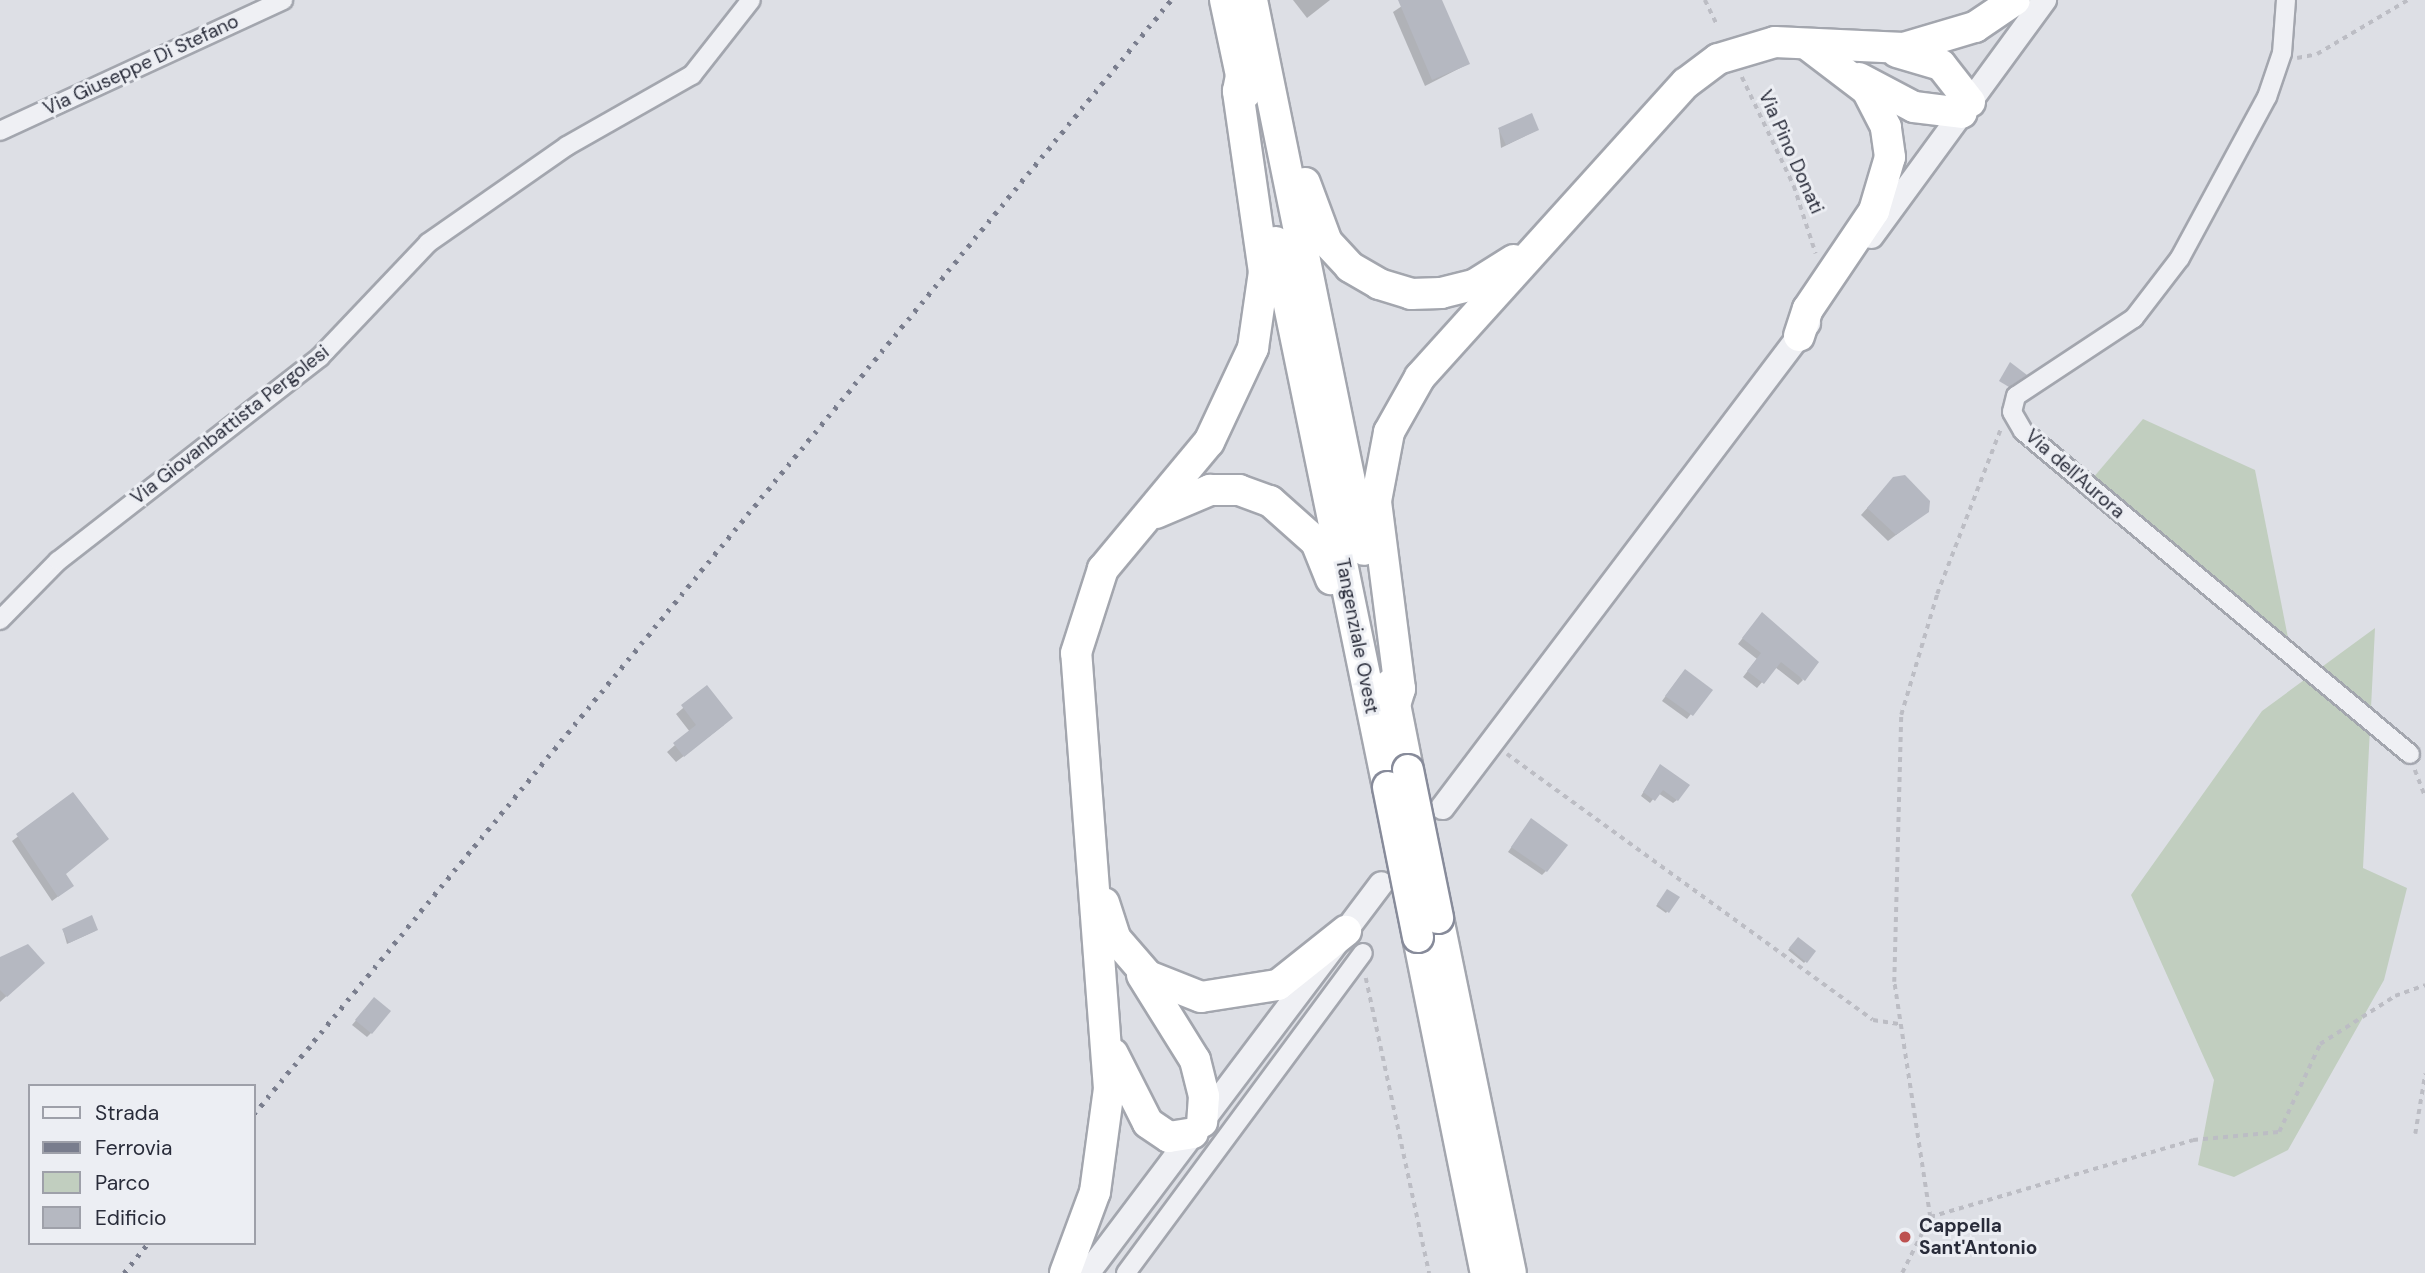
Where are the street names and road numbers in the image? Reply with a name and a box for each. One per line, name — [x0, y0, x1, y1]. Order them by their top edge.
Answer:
street label: Via Giuseppe Di Stefano — [40, 10, 242, 120]
street label: Via Pino Donati — [1754, 87, 1828, 217]
street label: Via Giovanbattista Pergolesi — [126, 341, 334, 509]
street label: Via dell'Aurora — [2021, 425, 2129, 523]
street label: Tangenziale Ovest — [1331, 556, 1383, 716]

